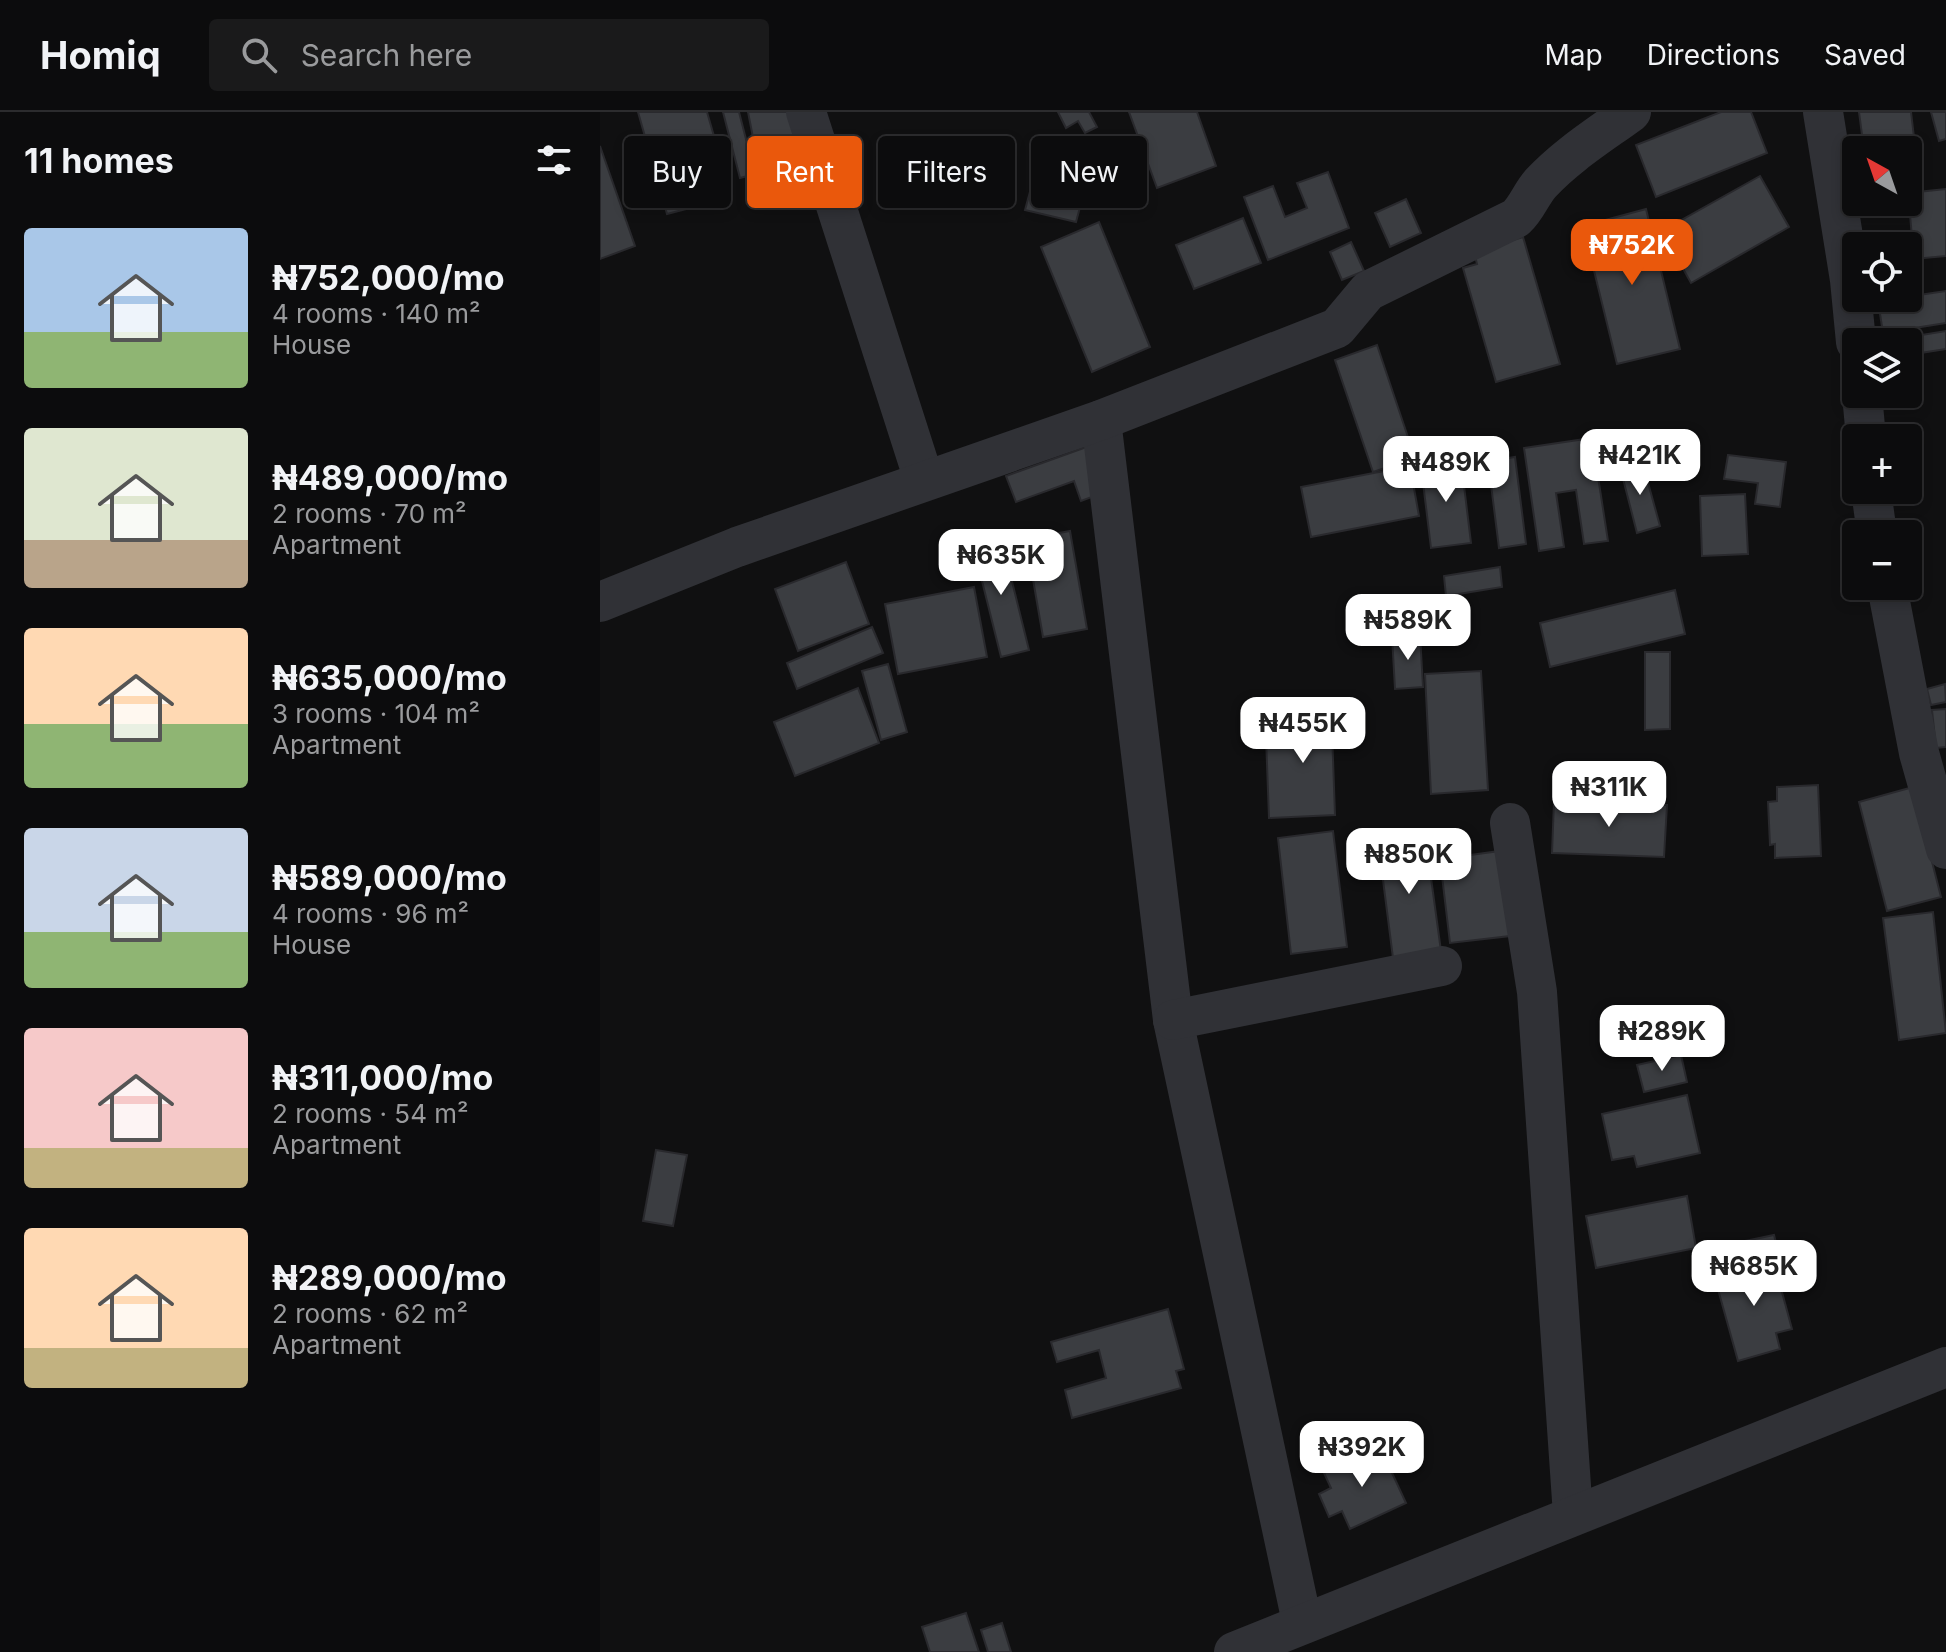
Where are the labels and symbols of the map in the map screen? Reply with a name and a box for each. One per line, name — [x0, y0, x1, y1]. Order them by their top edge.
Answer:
north arrow — [1842, 136, 1922, 216]
pin: ₦752K — [1576, 219, 1688, 287]
pin: ₦421K — [1584, 429, 1696, 497]
pin: ₦489K — [1390, 436, 1502, 504]
pin: ₦635K — [945, 529, 1057, 597]
pin: ₦589K — [1352, 594, 1464, 662]
pin: ₦455K — [1247, 697, 1359, 765]
pin: ₦311K — [1553, 761, 1665, 829]
pin: ₦850K — [1353, 828, 1465, 896]
pin: ₦289K — [1606, 1005, 1718, 1073]
pin: ₦685K — [1698, 1240, 1810, 1308]
pin: ₦392K — [1306, 1421, 1418, 1489]

